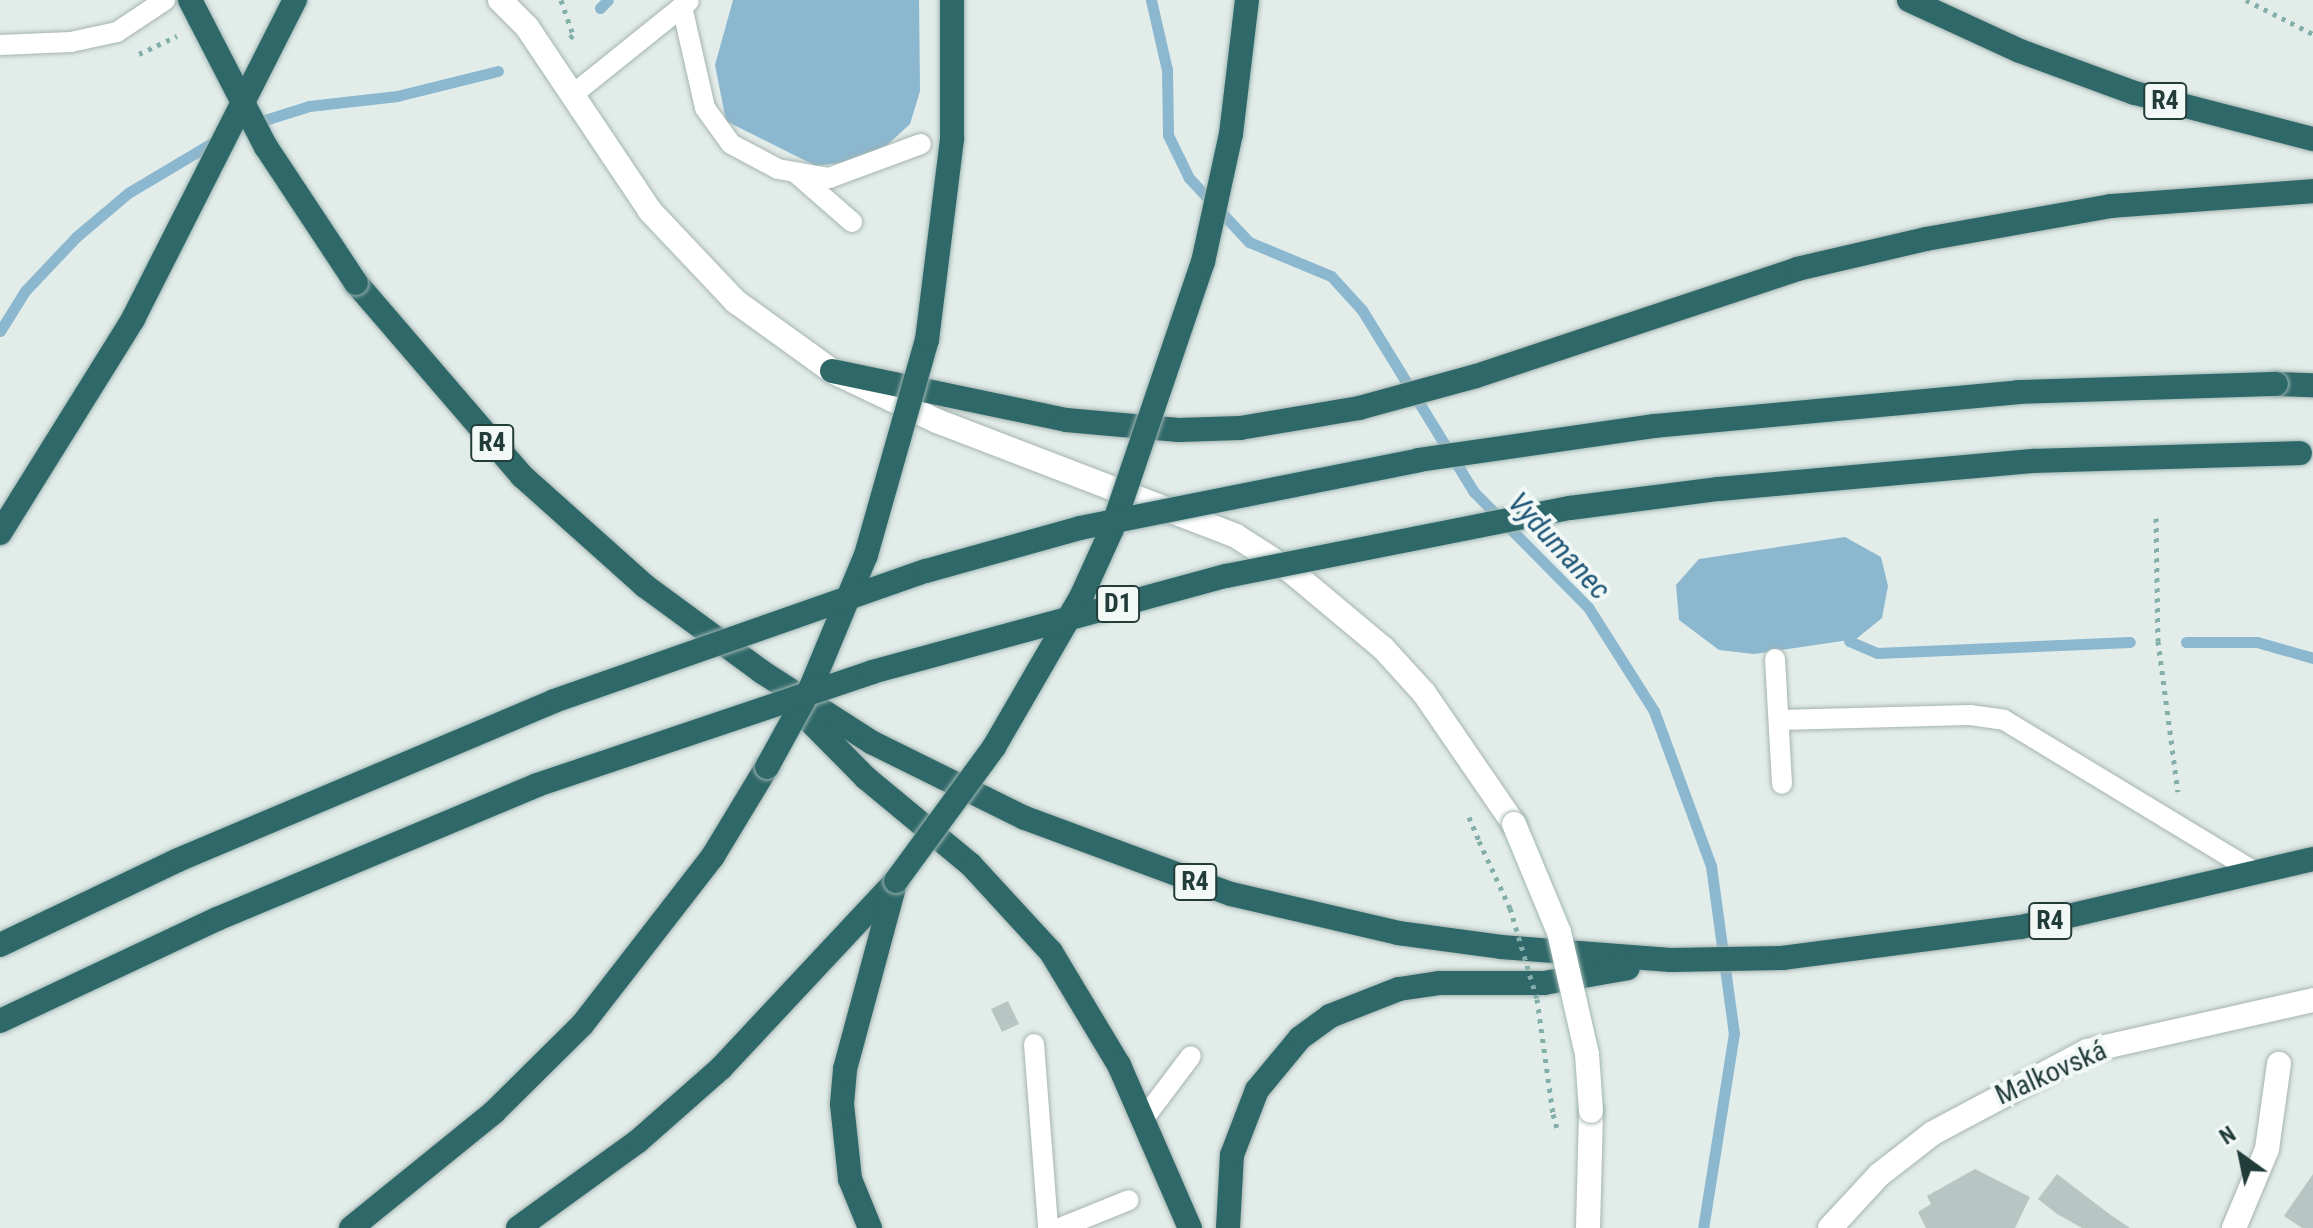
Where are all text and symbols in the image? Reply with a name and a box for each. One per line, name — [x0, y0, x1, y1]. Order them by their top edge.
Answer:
road number: R4 — [2143, 79, 2187, 123]
road number: R4 — [470, 421, 514, 465]
water label: Vydumanec — [1500, 485, 1618, 607]
road number: D1 — [1096, 582, 1140, 626]
road number: R4 — [1173, 860, 1217, 904]
road number: R4 — [2028, 899, 2072, 943]
street label: Malkovská — [1990, 1034, 2112, 1112]
north arrow — [2201, 1116, 2281, 1196]
text: N — [2215, 1121, 2240, 1150]

